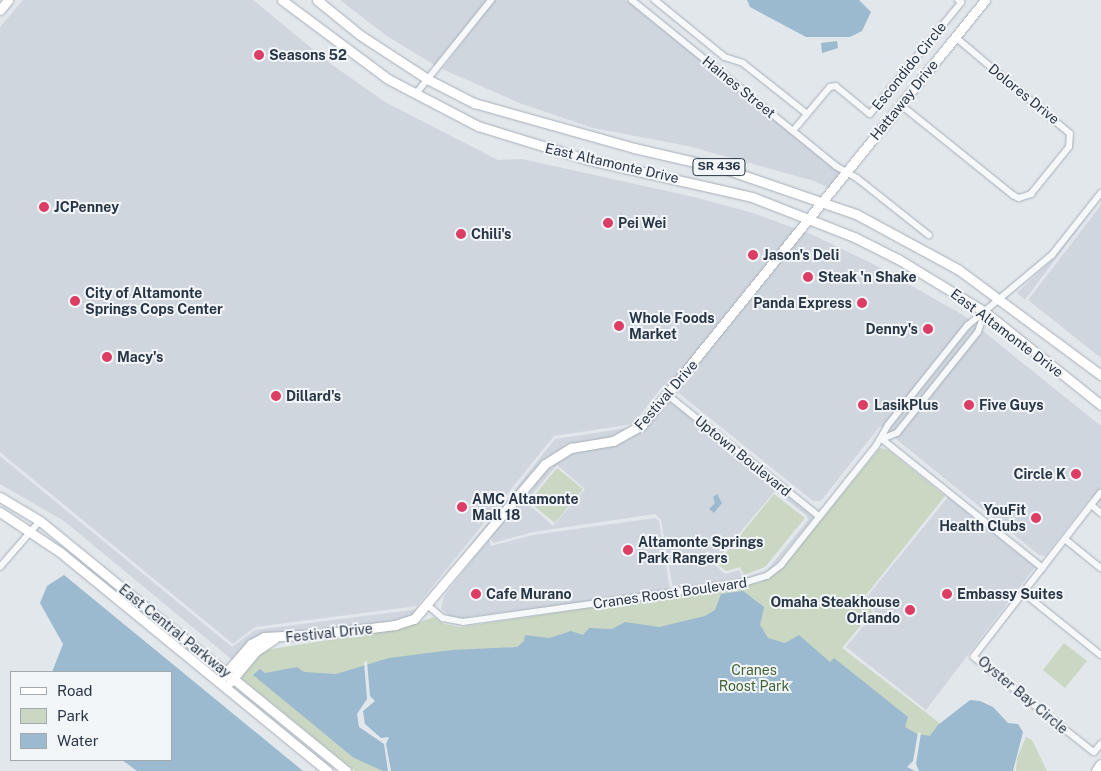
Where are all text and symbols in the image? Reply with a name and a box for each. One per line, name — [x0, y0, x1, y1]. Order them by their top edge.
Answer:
street label: Escondido Circle — [868, 18, 950, 114]
place label: Seasons 52 — [269, 47, 347, 63]
marker: Seasons 52 — [253, 49, 265, 61]
street label: Haines Street — [699, 52, 779, 122]
street label: Hattaway Drive — [866, 56, 942, 144]
street label: Dolores Drive — [985, 60, 1063, 128]
street label: East Altamonte Drive — [544, 139, 680, 187]
road number: SR 436 — [692, 158, 746, 176]
place label: JCPenney — [54, 199, 119, 215]
marker: JCPenney — [38, 201, 50, 213]
place label: Pei Wei — [618, 215, 666, 231]
marker: Pei Wei — [602, 217, 614, 229]
place label: Chili's — [471, 226, 511, 242]
marker: Chili's — [455, 228, 467, 240]
place label: Jason's Deli — [763, 247, 839, 263]
marker: Jason's Deli — [747, 249, 759, 261]
place label: Steak 'n Shake — [818, 269, 917, 285]
marker: Steak 'n Shake — [802, 271, 814, 283]
place label: City of Altamonte Springs Cops Center — [85, 285, 223, 318]
street label: East Altamonte Drive — [947, 285, 1067, 381]
marker: City of Altamonte Springs Cops Center — [69, 295, 81, 307]
place label: Panda Express — [753, 295, 852, 311]
marker: Panda Express — [856, 297, 868, 309]
place label: Whole Foods Market — [629, 310, 715, 342]
marker: Whole Foods Market — [613, 320, 625, 332]
place label: Denny's — [865, 321, 918, 337]
marker: Denny's — [922, 323, 934, 335]
place label: Macy's — [117, 349, 163, 365]
marker: Macy's — [101, 351, 113, 363]
street label: Festival Drive — [631, 356, 701, 434]
place label: Dillard's — [286, 388, 341, 404]
marker: Dillard's — [270, 390, 282, 402]
place label: LasikPlus — [874, 397, 938, 413]
place label: Five Guys — [979, 397, 1044, 413]
marker: LasikPlus — [856, 398, 870, 412]
marker: Five Guys — [963, 399, 975, 411]
street label: Uptown Boulevard — [692, 412, 794, 500]
place label: Circle K — [1013, 466, 1066, 482]
marker: Circle K — [1070, 468, 1082, 480]
place label: AMC Altamonte Mall 18 — [472, 491, 579, 524]
marker: AMC Altamonte Mall 18 — [456, 501, 468, 513]
place label: YouFit Health Clubs — [939, 502, 1026, 534]
marker: YouFit Health Clubs — [1030, 512, 1042, 524]
place label: Altamonte Springs Park Rangers — [638, 534, 764, 566]
marker: Altamonte Springs Park Rangers — [622, 544, 634, 556]
street label: Cranes Roost Boulevard — [592, 574, 748, 612]
street label: East Central Parkway — [116, 581, 234, 681]
place label: Cafe Murano — [486, 586, 572, 602]
place label: Embassy Suites — [957, 586, 1063, 602]
marker: Cafe Murano — [470, 588, 482, 600]
marker: Embassy Suites — [941, 588, 953, 600]
place label: Omaha Steakhouse Orlando — [771, 594, 900, 626]
marker: Omaha Steakhouse Orlando — [904, 604, 916, 616]
street label: Festival Drive — [285, 620, 373, 646]
street label: Oyster Bay Circle — [975, 652, 1071, 738]
park label: Cranes Roost Park — [719, 662, 789, 694]
legend — [10, 671, 172, 761]
text: Road — [57, 682, 93, 699]
text: Park — [57, 707, 89, 724]
text: Water — [57, 732, 99, 749]

